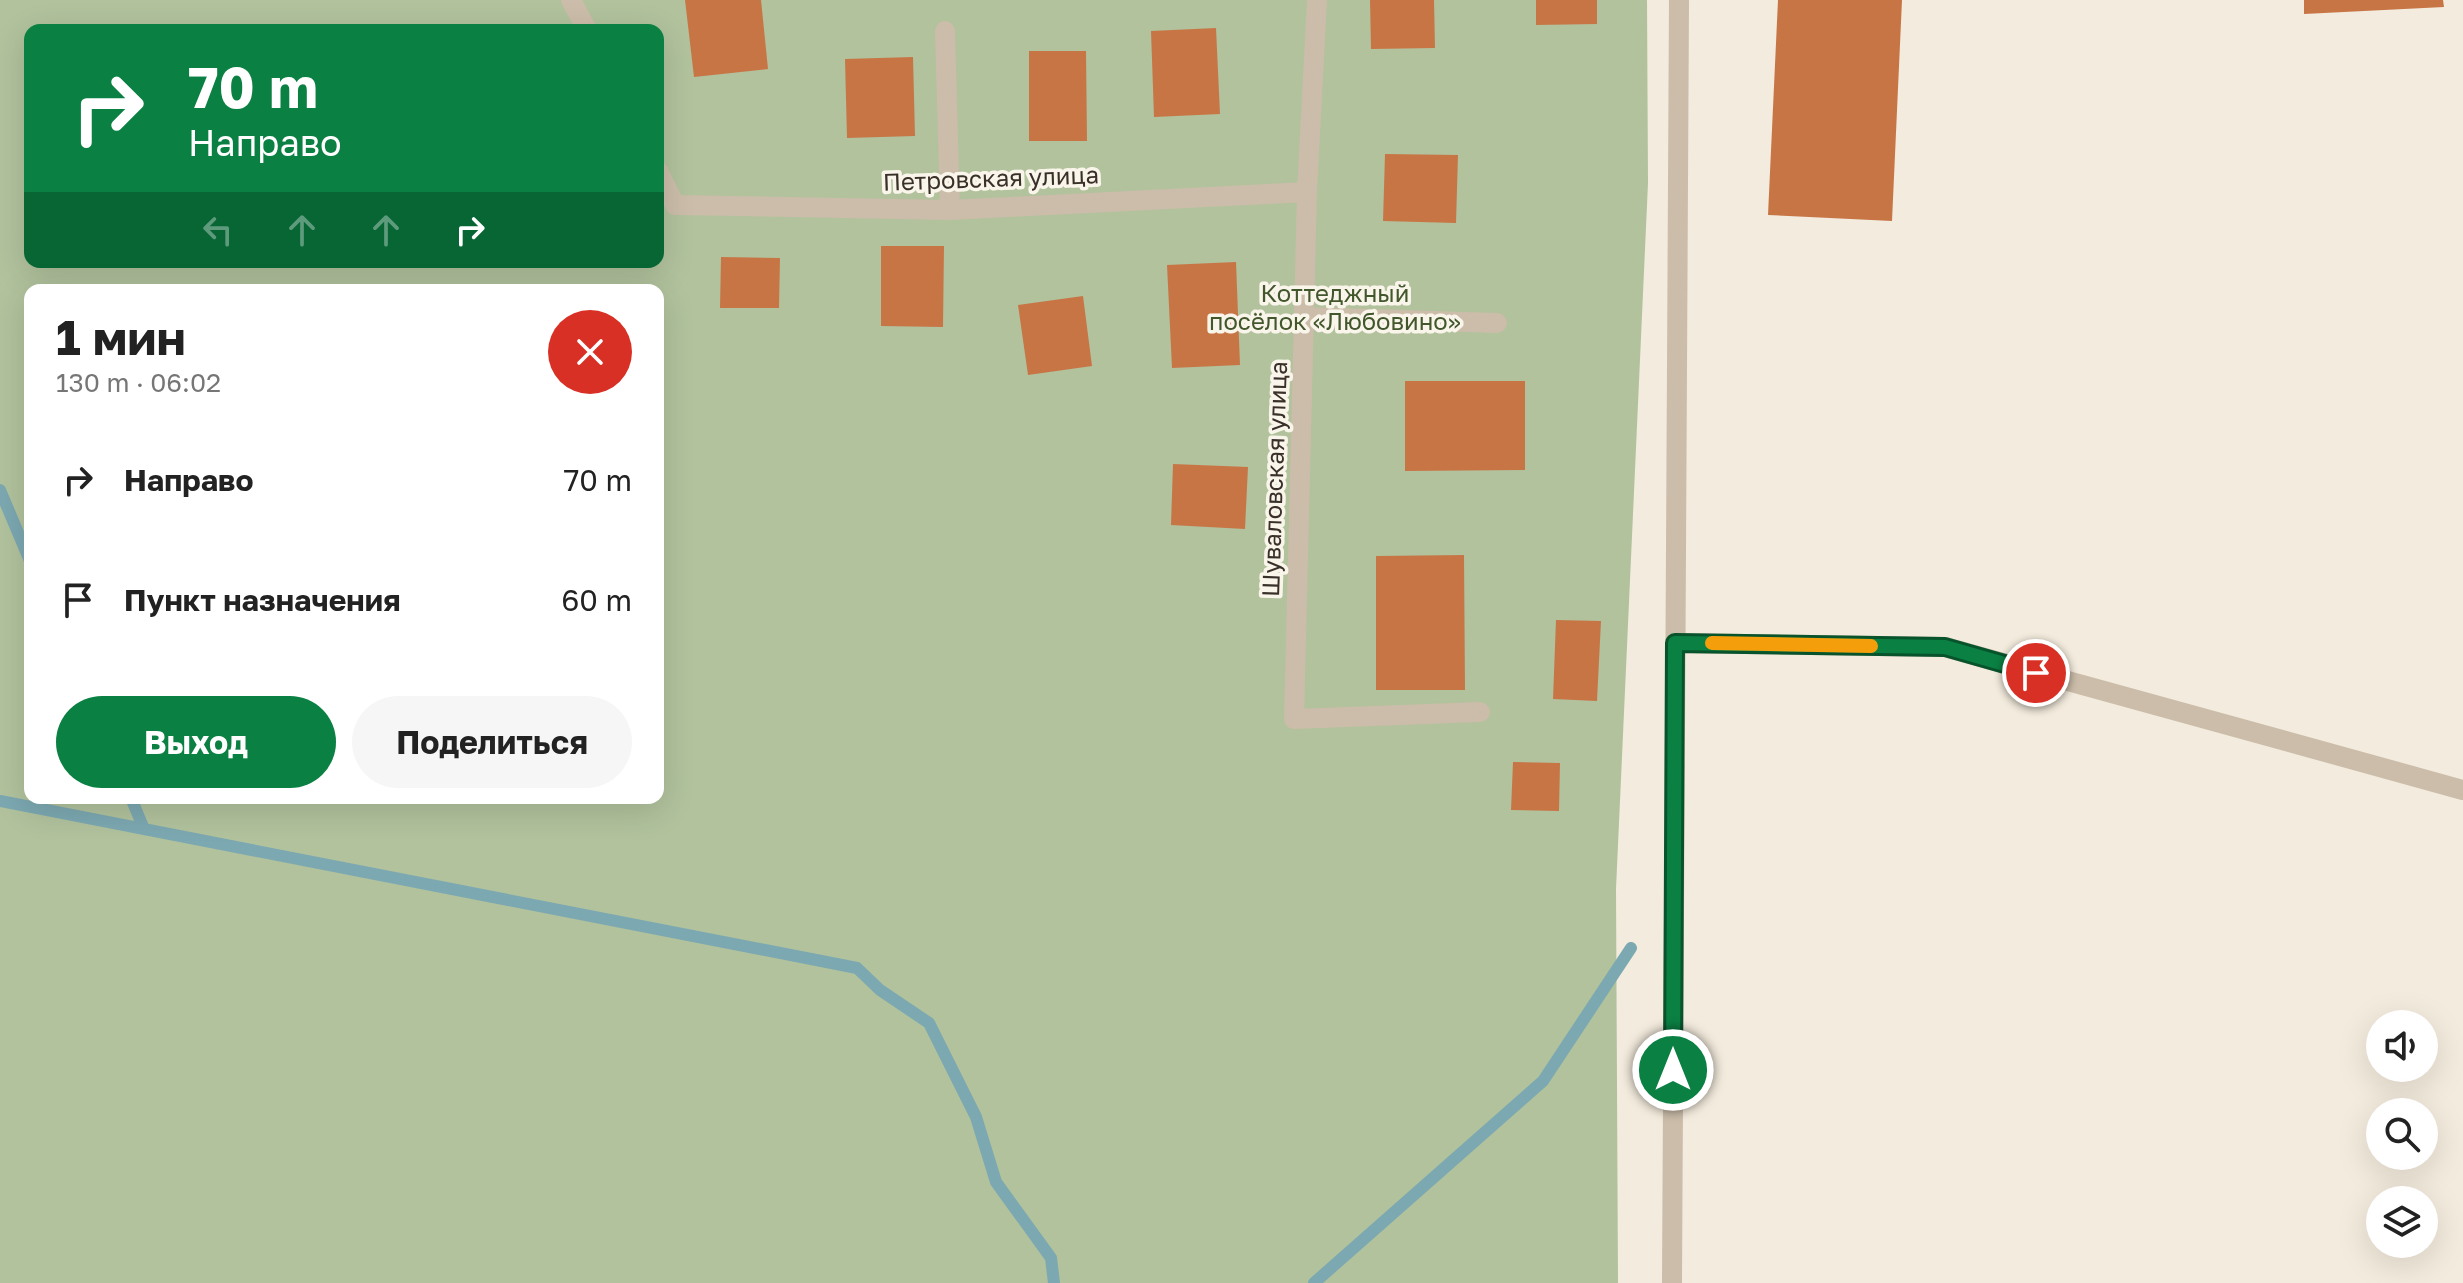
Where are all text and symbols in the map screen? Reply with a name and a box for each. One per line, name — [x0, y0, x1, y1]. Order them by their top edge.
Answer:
text: 70 m — [188, 53, 318, 120]
icon: right — [56, 56, 160, 160]
text: Направо — [188, 121, 342, 164]
street label: Петровская улица — [882, 159, 1100, 196]
icon: left — [196, 208, 240, 252]
icon: ahead — [280, 208, 324, 252]
icon: ahead — [364, 208, 408, 252]
icon: right — [448, 208, 492, 252]
park label: Коттеджный посёлок «Любовино» — [1209, 278, 1461, 335]
text: 1 мин — [56, 308, 186, 366]
button: close — [548, 310, 632, 394]
street label: Шуваловская улица — [1255, 360, 1292, 597]
text: 130 m · 06:02 — [56, 367, 221, 398]
icon: right — [56, 458, 100, 502]
text: Направо — [124, 462, 253, 498]
text: 70 m — [563, 462, 632, 498]
icon: arrive — [56, 578, 100, 622]
text: Пункт назначения — [124, 582, 401, 618]
text: 60 m — [561, 582, 632, 618]
pin — [2002, 639, 2070, 707]
icon: arrive — [2014, 651, 2058, 695]
button: Выход — [56, 696, 336, 788]
button: Поделиться — [352, 696, 632, 788]
map controls — [2366, 1010, 2438, 1258]
button: sound — [2366, 1010, 2438, 1082]
position arrow — [1631, 1028, 1715, 1112]
button: search — [2366, 1098, 2438, 1170]
button: layers — [2366, 1186, 2438, 1258]

